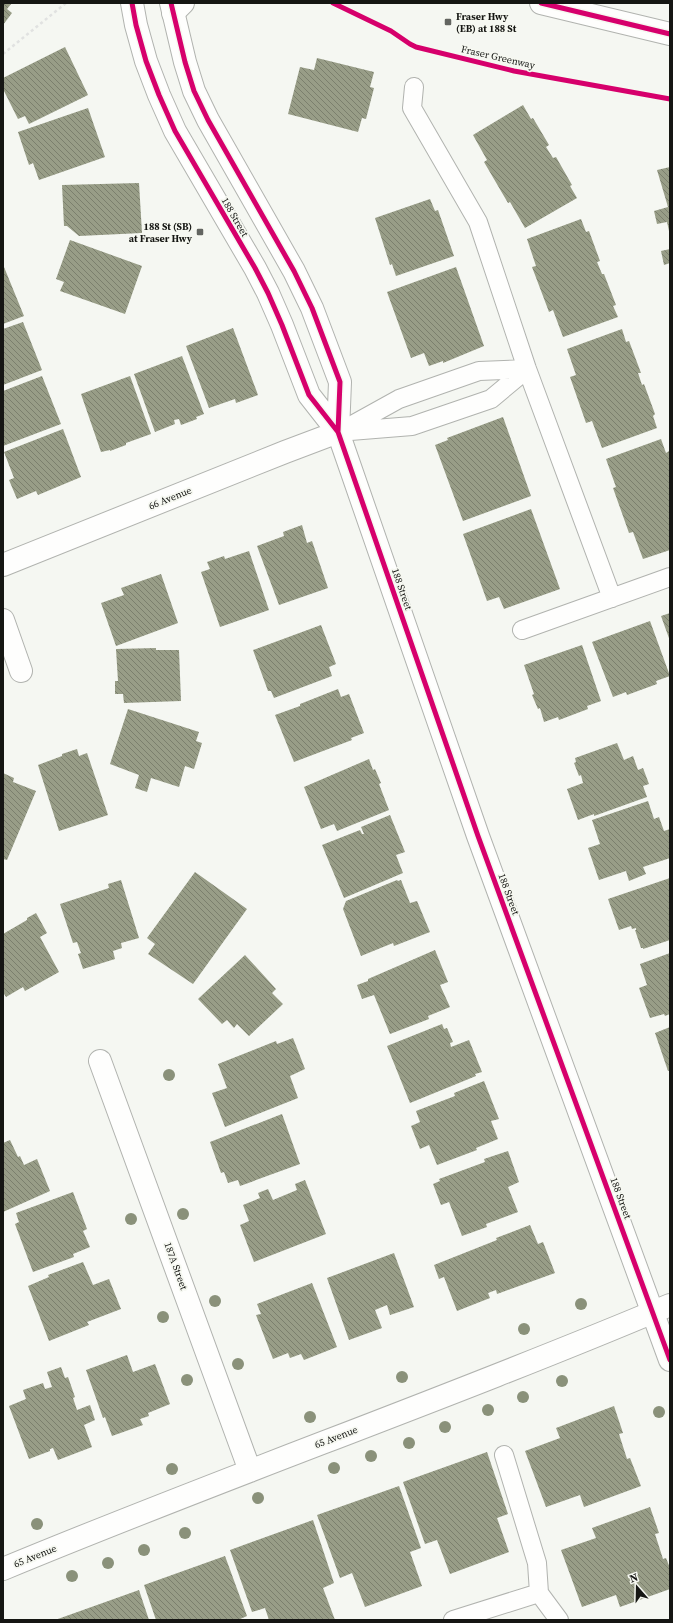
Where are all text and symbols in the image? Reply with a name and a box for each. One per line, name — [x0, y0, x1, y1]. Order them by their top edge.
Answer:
place label: Fraser Hwy (EB) at 188 St — [456, 10, 517, 35]
marker: Fraser Hwy (EB) at 188 St — [443, 17, 453, 27]
street label: Fraser Greenway — [460, 42, 537, 72]
street label: 188 Street — [219, 195, 252, 240]
place label: 188 St (SB) at Fraser Hwy — [129, 220, 193, 245]
marker: 188 St (SB) at Fraser Hwy — [195, 227, 205, 237]
street label: 66 Avenue — [147, 484, 193, 512]
street label: 188 Street — [389, 566, 415, 612]
street label: 188 Street — [496, 871, 523, 917]
street label: 188 Street — [608, 1175, 635, 1221]
street label: 187A Street — [161, 1240, 191, 1292]
street label: 65 Avenue — [313, 1423, 359, 1451]
street label: 65 Avenue — [12, 1542, 58, 1570]
north arrow — [617, 1567, 657, 1607]
text: N — [627, 1570, 640, 1586]

